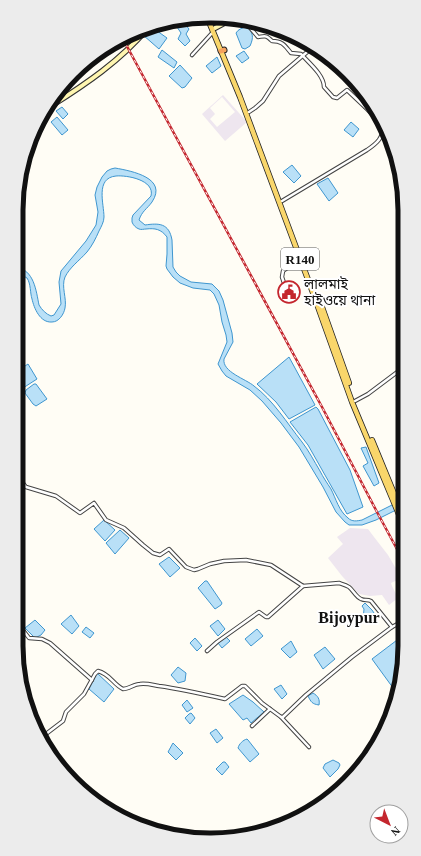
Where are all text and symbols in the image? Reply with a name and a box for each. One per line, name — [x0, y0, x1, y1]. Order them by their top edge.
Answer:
road number: R140 — [281, 248, 319, 270]
place label: লালমাই হাইওয়ে থানা — [303, 276, 376, 308]
public building icon: লালমাই হাইওয়ে থানা — [276, 279, 302, 305]
district label: Bijoypur — [318, 609, 380, 627]
north arrow — [369, 804, 409, 844]
text: N — [389, 824, 403, 839]

